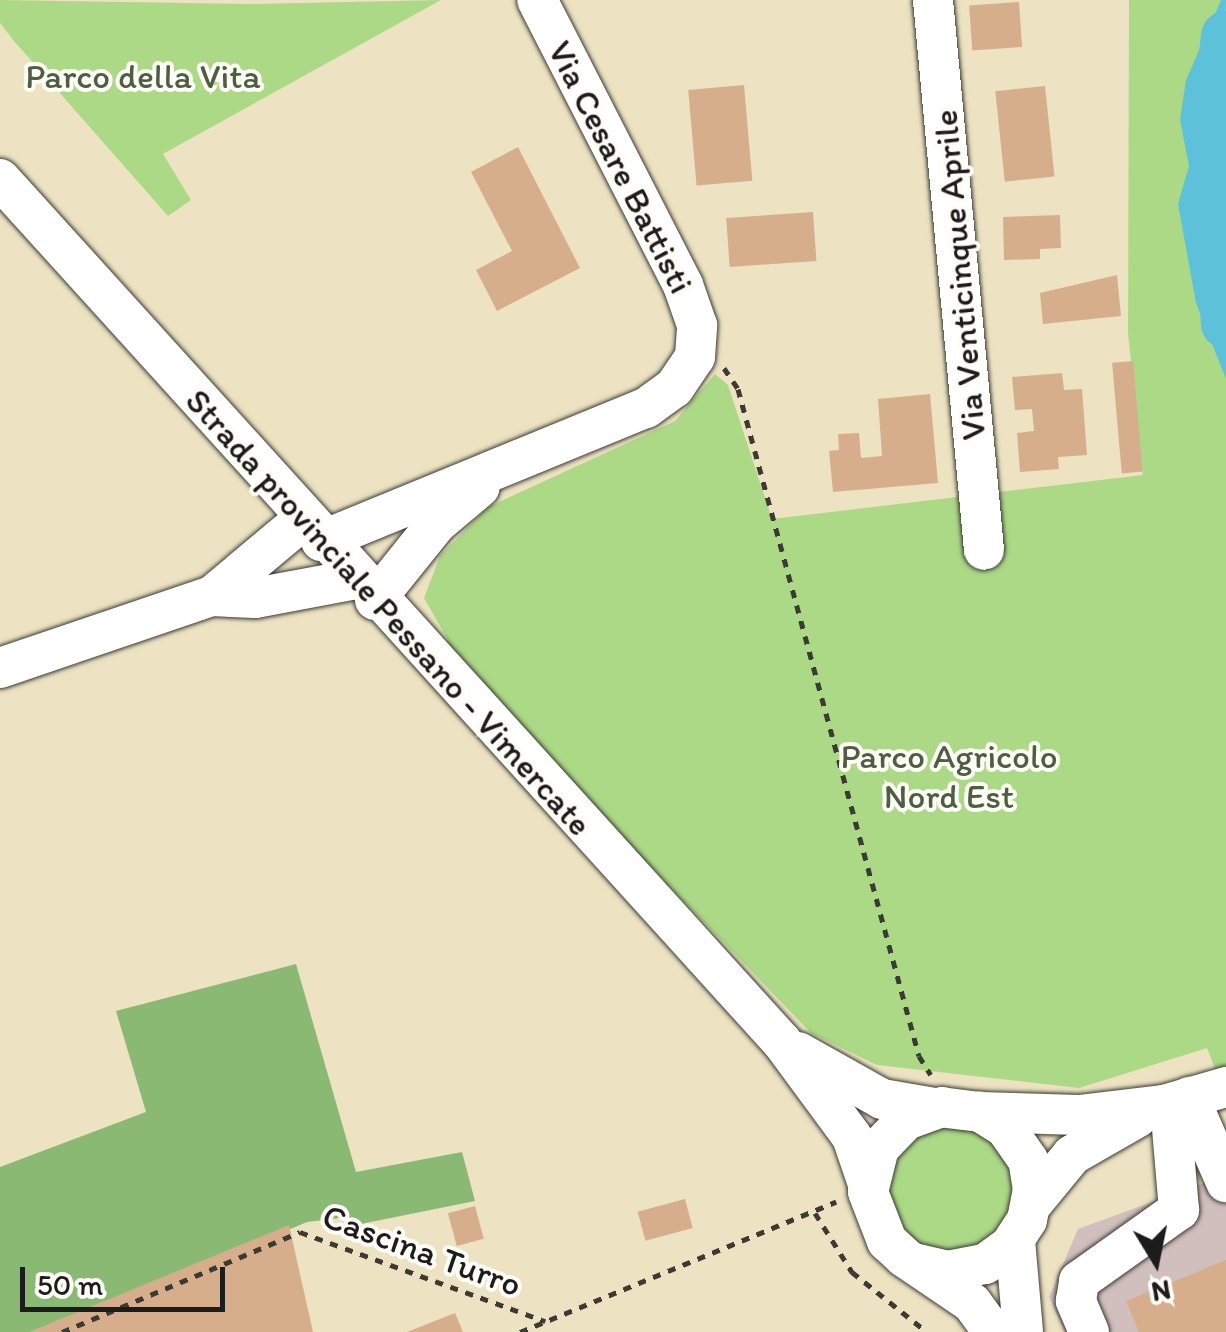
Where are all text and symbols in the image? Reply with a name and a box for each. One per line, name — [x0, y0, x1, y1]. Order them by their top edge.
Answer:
street label: Via Cesare Battisti — [539, 34, 703, 300]
park label: Parco della Vita — [26, 55, 260, 97]
street label: Via Venticinque Aprile — [924, 109, 994, 441]
street label: Strada provinciale Pessano - Vimercate — [178, 381, 600, 843]
park label: Parco Agricolo Nord Est — [841, 735, 1057, 817]
street label: Cascina Turro — [317, 1195, 527, 1305]
north arrow — [1106, 1212, 1206, 1312]
scale bar — [25, 1247, 230, 1309]
text: 50 m — [37, 1266, 103, 1303]
text: N — [1149, 1273, 1173, 1310]

